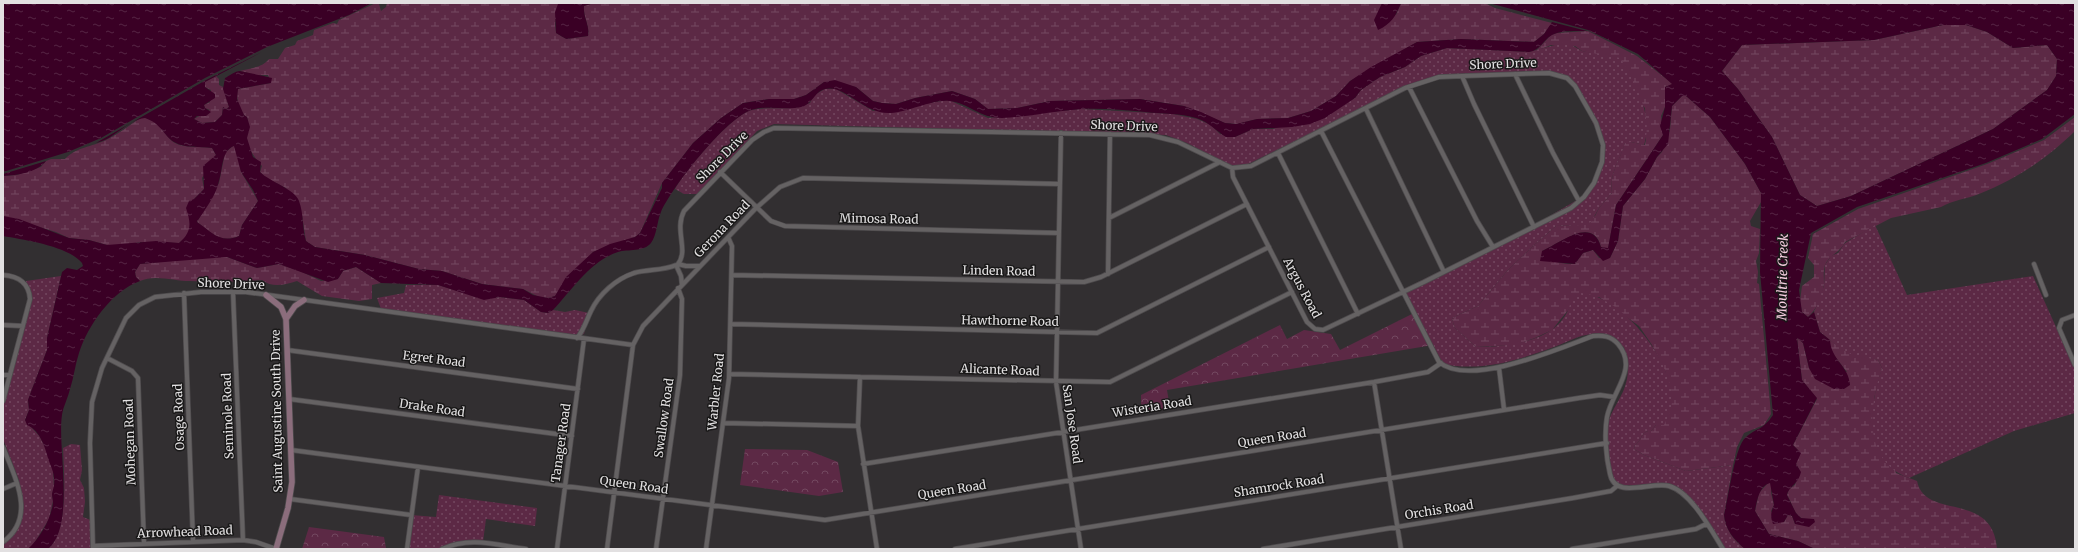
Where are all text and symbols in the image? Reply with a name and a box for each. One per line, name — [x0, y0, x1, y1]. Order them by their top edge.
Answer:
street label: Shore Drive — [1469, 55, 1537, 72]
street label: Shore Drive — [1090, 117, 1158, 134]
street label: Shore Drive — [693, 128, 751, 186]
street label: Gerona Road — [691, 197, 753, 260]
street label: Mimosa Road — [839, 210, 919, 227]
water label: Moultrie Creek — [1773, 234, 1792, 321]
street label: Argus Road — [1280, 254, 1325, 321]
street label: Linden Road — [963, 262, 1035, 279]
street label: Shore Drive — [197, 275, 265, 292]
street label: Hawthorne Road — [961, 312, 1059, 329]
street label: Saint Augustine South Drive — [268, 329, 285, 493]
street label: Egret Road — [402, 347, 466, 370]
street label: Warbler Road — [704, 353, 727, 432]
street label: Alicante Road — [959, 361, 1040, 378]
street label: Seminole Road — [219, 373, 236, 459]
street label: Swallow Road — [651, 377, 677, 459]
street label: Osage Road — [170, 383, 187, 451]
street label: San Jose Road — [1060, 383, 1085, 465]
street label: Wisteria Road — [1110, 393, 1193, 420]
street label: Drake Road — [398, 395, 466, 420]
street label: Mohegan Road — [120, 399, 139, 485]
street label: Tanager Road — [548, 402, 573, 483]
street label: Queen Road — [1237, 425, 1307, 450]
street label: Shamrock Road — [1233, 471, 1325, 500]
street label: Queen Road — [599, 472, 669, 497]
street label: Queen Road — [917, 477, 987, 502]
street label: Orchis Road — [1404, 497, 1474, 522]
street label: Arrowhead Road — [136, 522, 233, 541]

